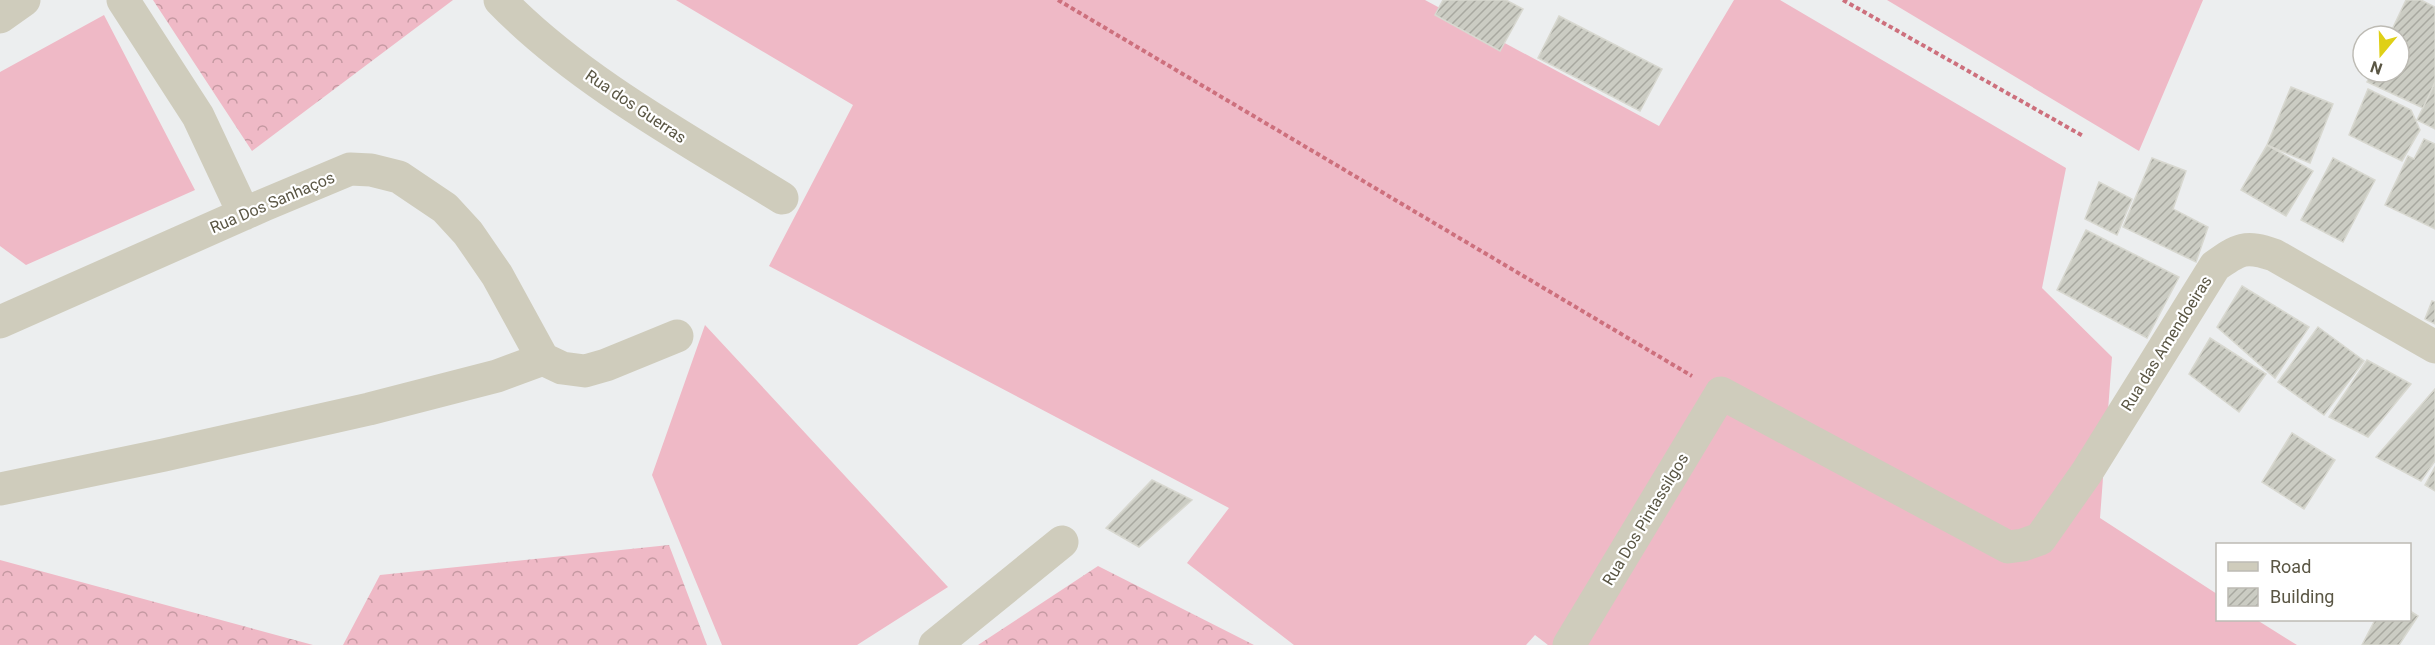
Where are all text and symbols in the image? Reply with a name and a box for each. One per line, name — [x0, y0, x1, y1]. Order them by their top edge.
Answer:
north arrow — [2351, 24, 2411, 84]
text: N — [2368, 57, 2385, 79]
street label: Rua dos Guerras — [582, 66, 690, 147]
street label: Rua Dos Sanhaços — [207, 168, 337, 237]
street label: Rua das Amendoeiras — [2117, 272, 2216, 414]
street label: Rua Dos Pintassilgos — [1598, 450, 1692, 589]
legend — [2216, 543, 2411, 621]
text: Road — [2270, 556, 2311, 577]
text: Building — [2270, 586, 2334, 607]

